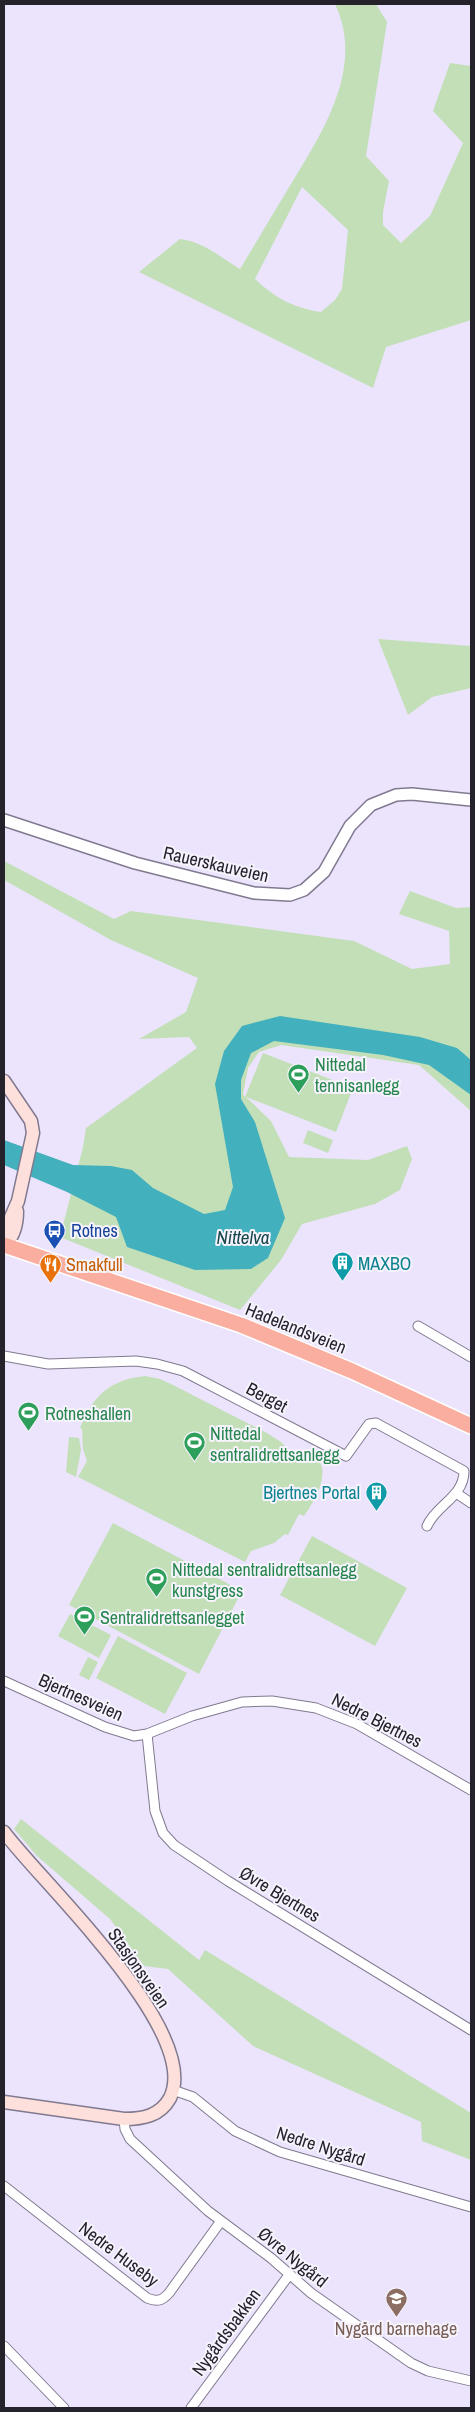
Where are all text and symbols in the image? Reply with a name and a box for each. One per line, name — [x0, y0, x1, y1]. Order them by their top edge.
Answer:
street label: Rauerskauveien — [161, 840, 271, 888]
place label: Nittedal tennisanlegg — [315, 1052, 400, 1098]
sports icon: Nittedal tennisanlegg — [287, 1062, 311, 1093]
bus stop icon: Rotnes — [43, 1218, 67, 1249]
place label: Rotnes — [71, 1218, 118, 1243]
water label: Nittelva — [217, 1224, 270, 1250]
building icon: MAXBO — [330, 1251, 354, 1282]
place label: MAXBO — [358, 1251, 411, 1276]
restaurant icon: Smakfull — [38, 1252, 62, 1283]
place label: Smakfull — [66, 1252, 123, 1277]
street label: Hadelandsveien — [242, 1296, 350, 1360]
street label: Berget — [242, 1376, 292, 1418]
sports icon: Rotneshallen — [17, 1401, 41, 1432]
place label: Rotneshallen — [45, 1401, 131, 1426]
place label: Nittedal sentralidrettsanlegg — [210, 1421, 340, 1467]
sports icon: Nittedal sentralidrettsanlegg — [182, 1431, 206, 1462]
place label: Bjertnes Portal — [263, 1480, 360, 1505]
building icon: Bjertnes Portal — [364, 1480, 388, 1511]
place label: Nittedal sentralidrettsanlegg kunstgress — [172, 1557, 357, 1603]
sports icon: Nittedal sentralidrettsanlegg kunstgress — [144, 1567, 168, 1598]
sports icon: Sentralidrettsanlegget — [72, 1605, 96, 1636]
place label: Sentralidrettsanlegget — [100, 1605, 244, 1630]
street label: Bjertnesveien — [35, 1667, 127, 1727]
street label: Nedre Bjertnes — [327, 1687, 427, 1753]
street label: Øvre Bjertnes — [235, 1860, 325, 1928]
street label: Stasjonsveien — [102, 1923, 176, 2013]
street label: Nedre Nygård — [273, 2120, 369, 2172]
street label: Nedre Huseby — [74, 2216, 165, 2293]
street label: Øvre Nygård — [253, 2221, 333, 2293]
street label: Nygårdsbakken — [186, 2283, 266, 2381]
school or university icon: Nygård barnehage — [384, 2286, 408, 2317]
place label: Nygård barnehage — [335, 2316, 457, 2341]

